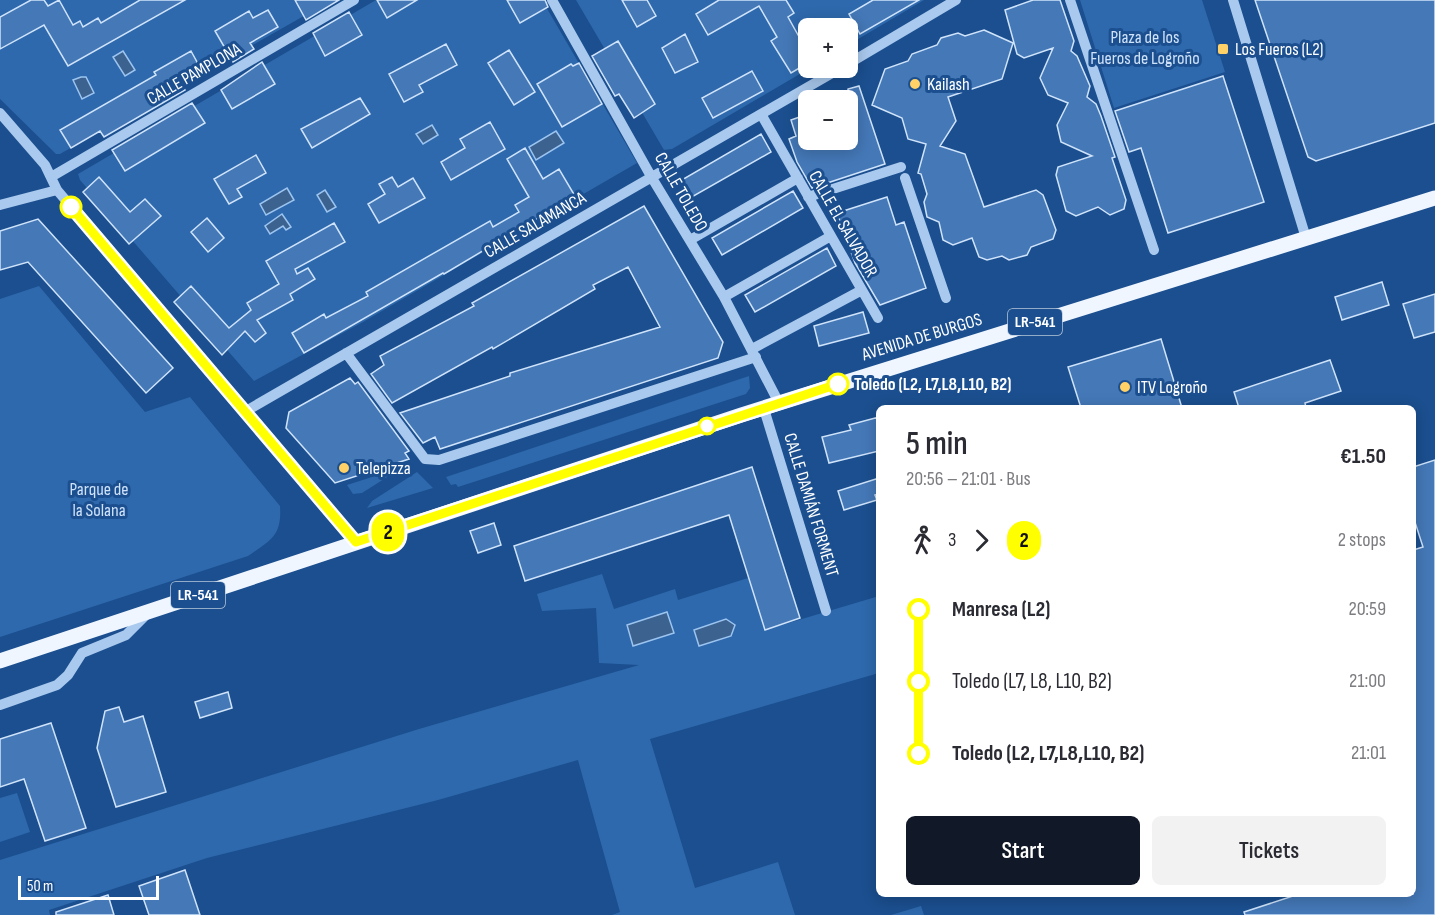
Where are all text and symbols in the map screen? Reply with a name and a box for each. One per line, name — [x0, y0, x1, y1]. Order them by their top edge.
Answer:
map controls — [798, 18, 858, 150]
button: + — [798, 18, 858, 78]
park label: Plaza de los Fueros de Logroño — [1090, 27, 1200, 69]
street label: CALLE PAMPLONA — [143, 38, 245, 109]
place label: Los Fueros (L2) — [1235, 39, 1324, 60]
marker: Los Fueros (L2) — [1216, 42, 1230, 56]
place label: Kailash — [927, 74, 970, 95]
marker: Kailash — [908, 77, 922, 91]
button: − — [798, 90, 858, 150]
street label: CALLE TOLEDO — [650, 149, 712, 235]
street label: CALLE EL SALVADOR — [804, 167, 882, 281]
street label: CALLE SALAMANCA — [480, 187, 590, 263]
unlabelled marker — [60, 196, 82, 218]
street label: AVENIDA DE BURGOS — [858, 309, 985, 366]
road number: LR-541 — [1008, 309, 1062, 335]
marker: Toledo (L2, L7,L8,L10, B2) — [827, 373, 849, 395]
place label: Toledo (L2, L7,L8,L10, B2) — [854, 374, 1011, 395]
place label: ITV Logroño — [1137, 377, 1208, 398]
marker: ITV Logroño — [1118, 380, 1132, 394]
unlabelled marker — [698, 417, 716, 435]
text: 5 min — [906, 424, 968, 464]
street label: CALLE DAMIÁN FORMENT — [779, 431, 843, 579]
text: €1.50 — [1340, 443, 1386, 470]
place label: Telepizza — [356, 458, 411, 479]
marker: Telepizza — [337, 461, 351, 475]
text: 20:56 – 21:01 · Bus — [906, 467, 1031, 491]
park label: Parque de la Solana — [69, 479, 129, 521]
line badge: 2 — [368, 512, 408, 552]
text: 2 — [383, 520, 393, 545]
icon: walk — [906, 524, 939, 557]
icon: forward — [965, 524, 998, 557]
text: 3 — [948, 528, 956, 552]
text: 2 — [1019, 528, 1029, 553]
text: 2 stops — [1338, 528, 1386, 552]
road number: LR-541 — [171, 582, 225, 608]
text: Manresa (L2) — [952, 596, 1050, 623]
text: 20:59 — [1348, 597, 1386, 621]
text: Toledo (L7, L8, L10, B2) — [952, 668, 1112, 695]
text: 21:00 — [1349, 669, 1386, 693]
text: Toledo (L2, L7,L8,L10, B2) — [952, 740, 1144, 767]
text: 21:01 — [1351, 741, 1386, 765]
button: Start — [906, 816, 1140, 885]
button: Tickets — [1152, 816, 1386, 885]
scale bar — [18, 873, 159, 900]
text: 50 m — [27, 877, 53, 896]

